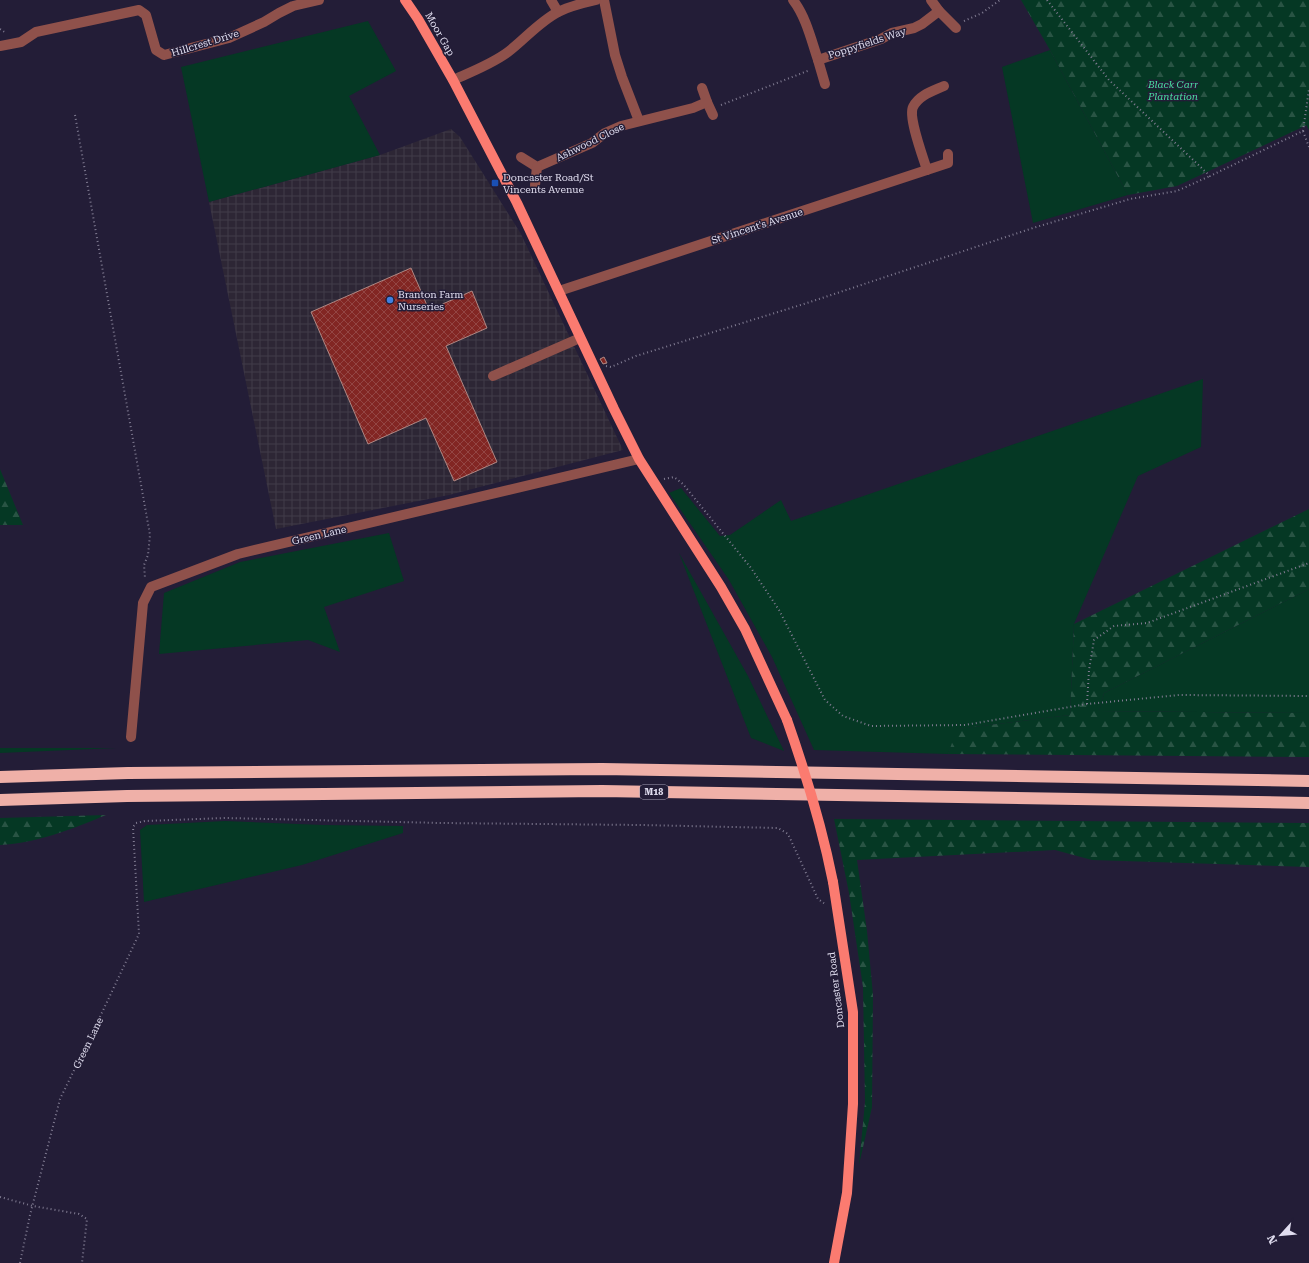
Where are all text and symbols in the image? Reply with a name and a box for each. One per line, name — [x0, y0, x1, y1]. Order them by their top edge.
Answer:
street label: Moor Gap — [423, 10, 457, 58]
street label: Poppyfields Way — [827, 25, 907, 61]
street label: Hillcrest Drive — [170, 27, 241, 58]
park label: Black Carr Plantation — [1147, 79, 1199, 102]
street label: Ashwood Close — [554, 121, 626, 163]
place label: Doncaster Road/St Vincents Avenue — [503, 172, 594, 195]
marker: Doncaster Road/St Vincents Avenue — [490, 178, 500, 188]
street label: St Vincent's Avenue — [710, 206, 805, 246]
place label: Branton Farm Nurseries — [398, 289, 463, 312]
marker: Branton Farm Nurseries — [385, 295, 395, 305]
street label: Green Lane — [291, 523, 348, 547]
road number: M18 — [640, 785, 668, 799]
street label: Doncaster Road — [826, 951, 846, 1029]
street label: Green Lane — [71, 1015, 105, 1070]
north arrow — [1261, 1215, 1301, 1255]
text: N — [1265, 1232, 1280, 1246]

